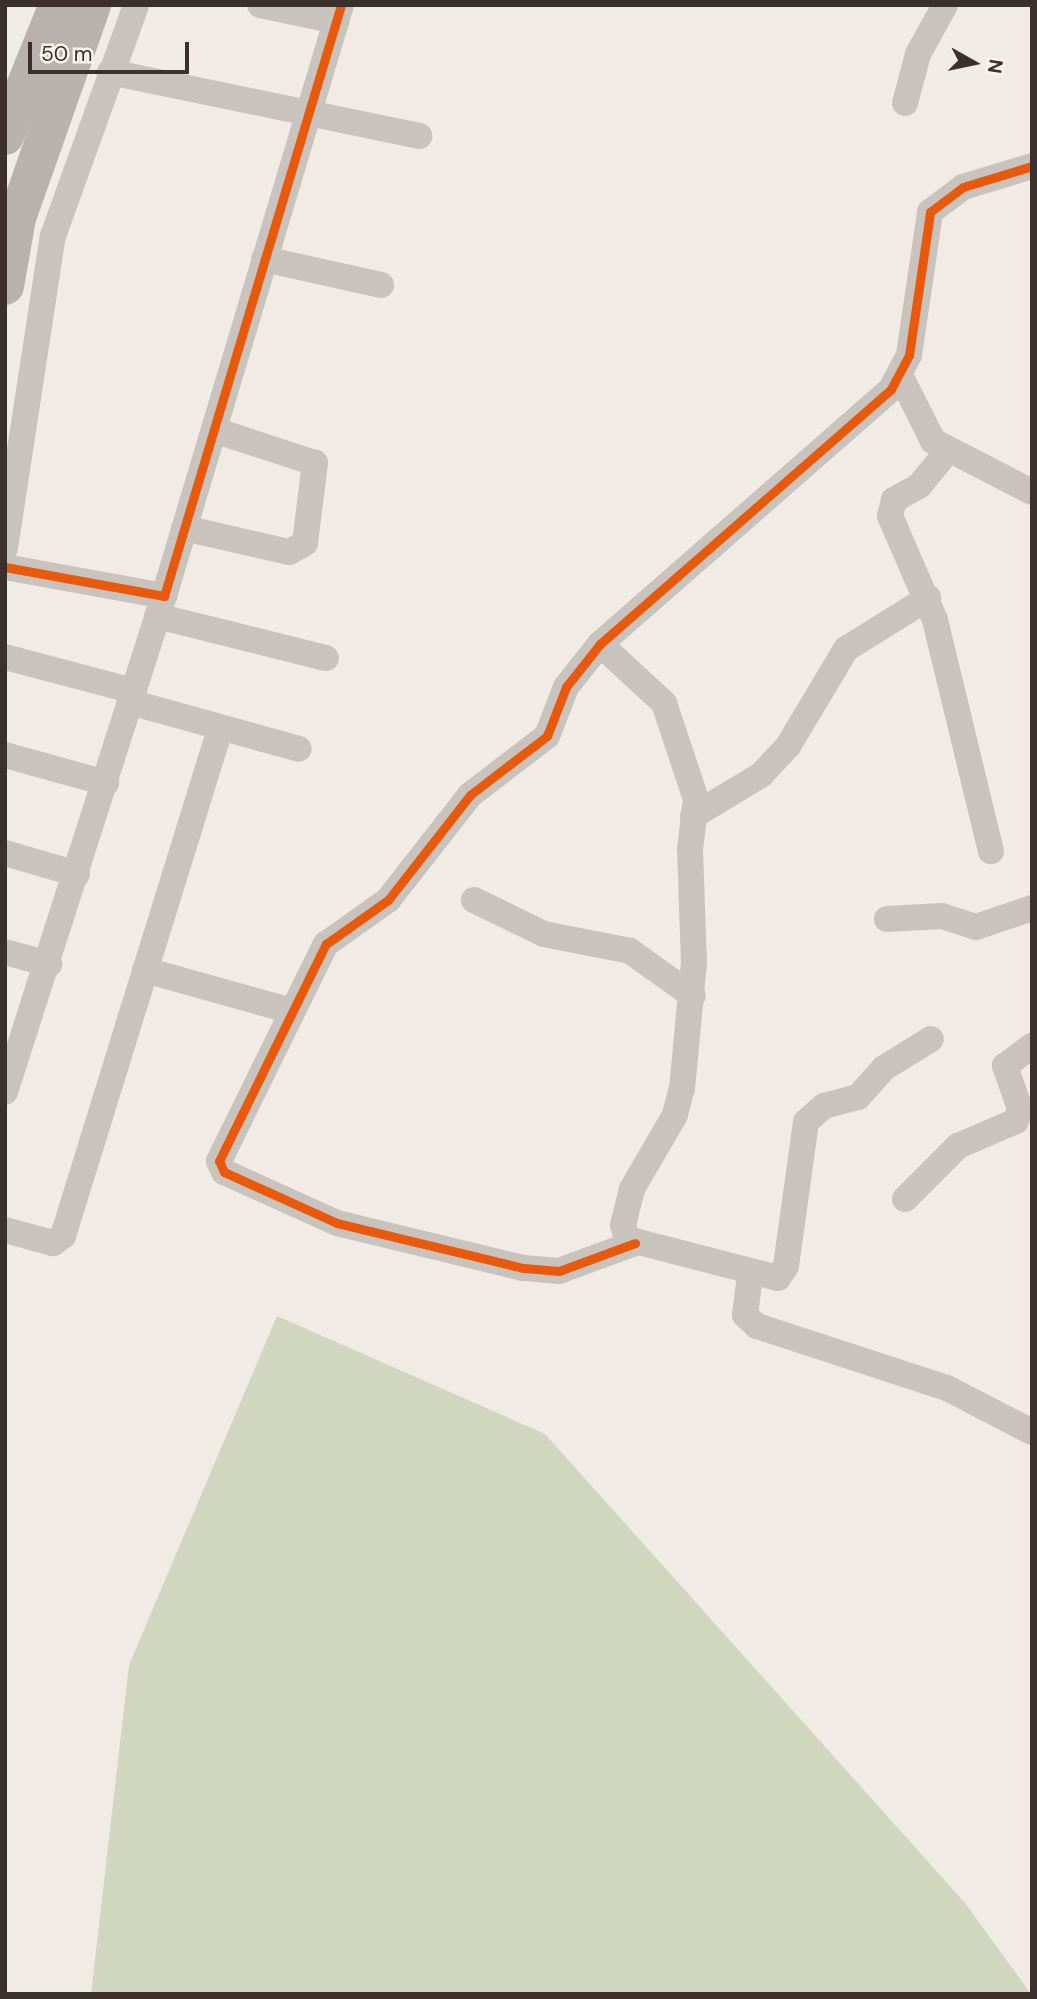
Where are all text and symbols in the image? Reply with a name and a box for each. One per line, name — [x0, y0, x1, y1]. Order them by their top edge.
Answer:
scale bar — [32, 28, 192, 72]
north arrow — [939, 28, 1009, 98]
text: 50 m — [41, 40, 92, 68]
text: N — [982, 58, 1009, 75]

